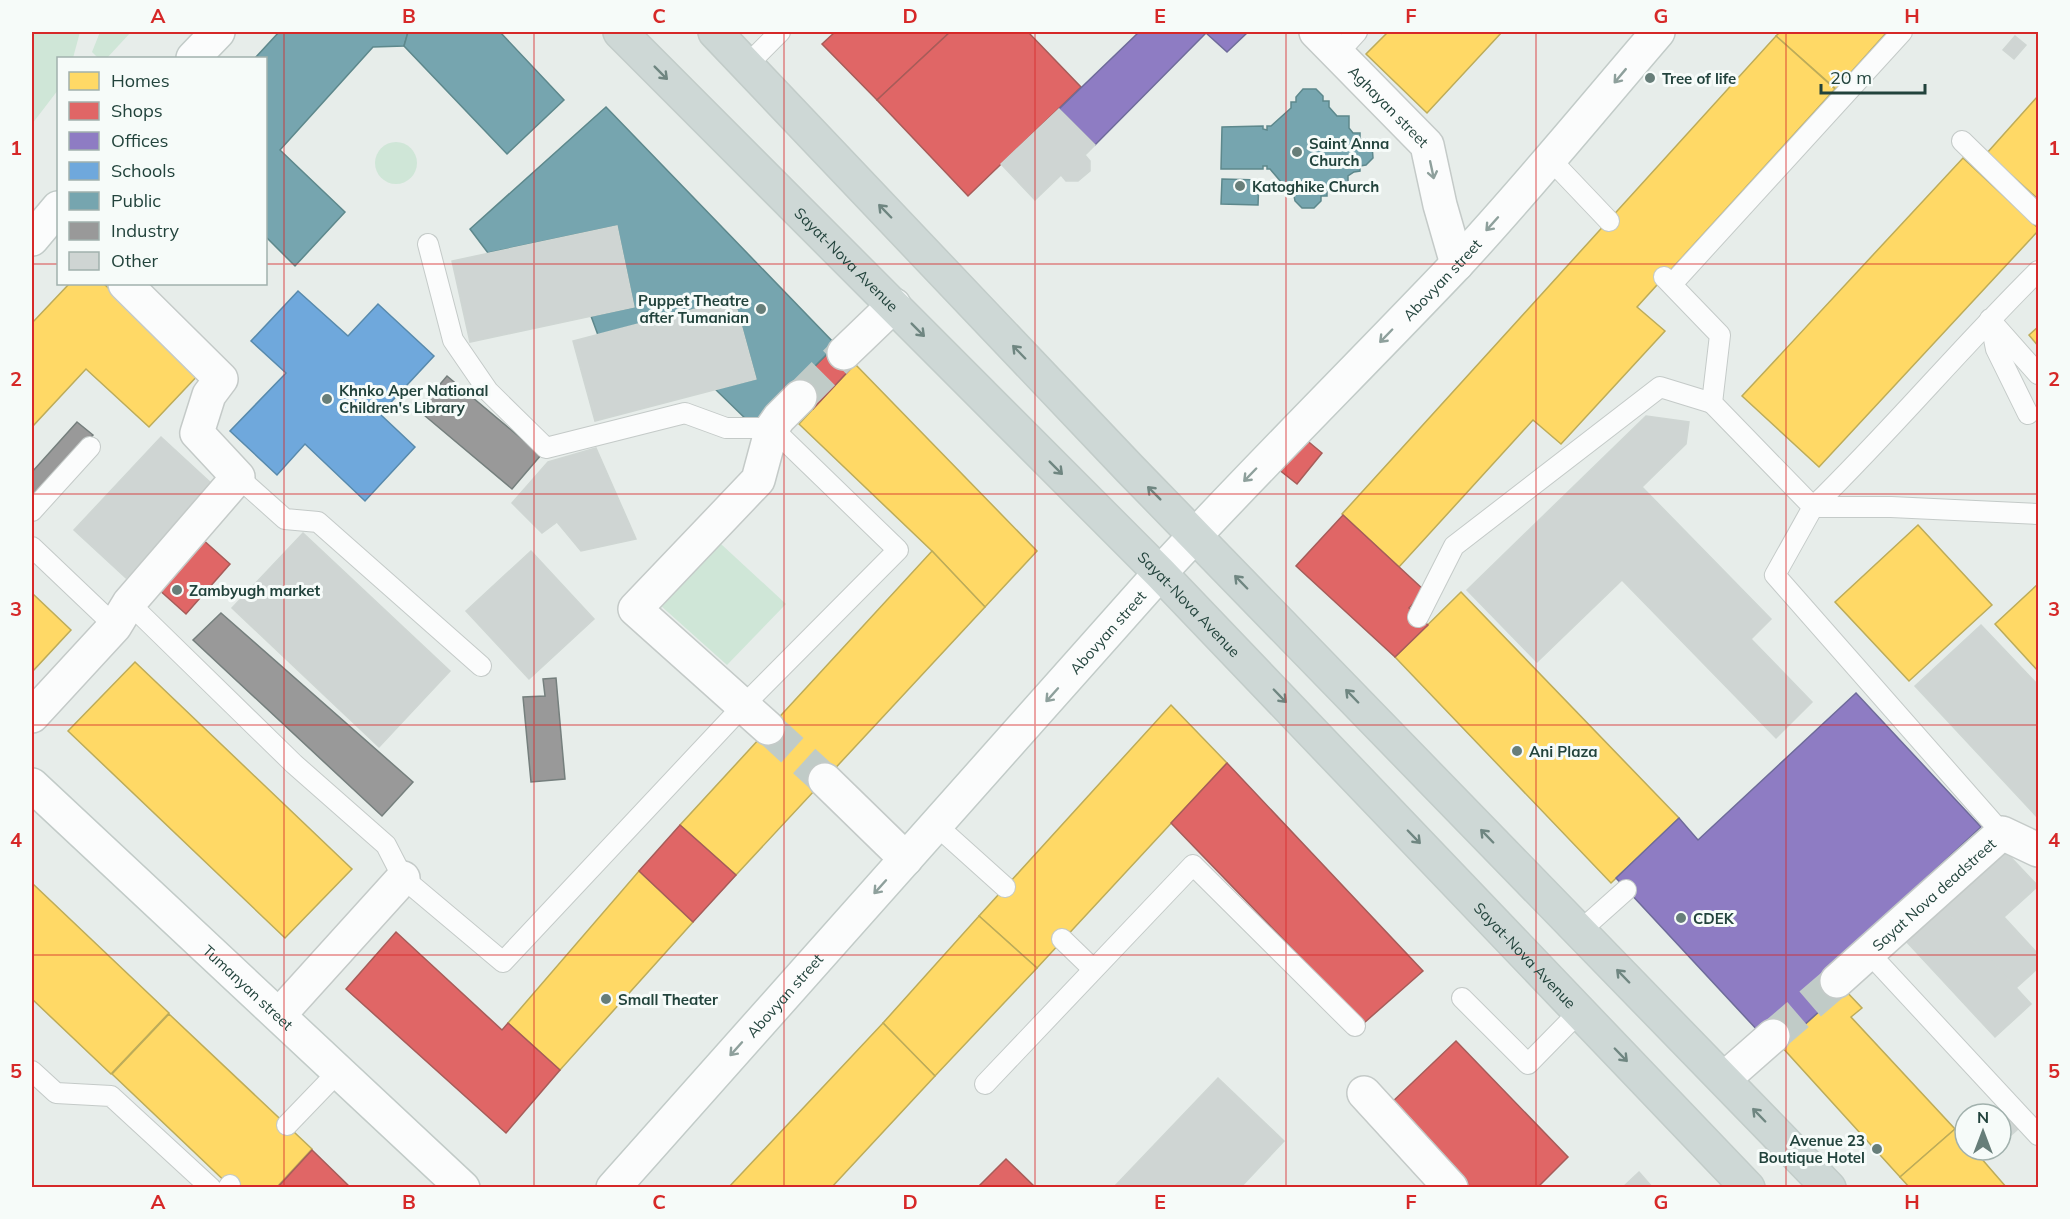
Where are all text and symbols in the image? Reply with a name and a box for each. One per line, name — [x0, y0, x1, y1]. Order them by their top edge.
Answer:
text: A — [151, 3, 166, 28]
text: B — [402, 3, 416, 28]
text: C — [652, 3, 666, 28]
text: D — [902, 3, 918, 28]
text: E — [1154, 3, 1166, 28]
text: F — [1405, 3, 1417, 28]
text: G — [1654, 3, 1668, 28]
text: H — [1904, 3, 1920, 28]
legend — [57, 57, 267, 285]
scale bar — [1821, 57, 1924, 95]
street label: Aghayan street — [1345, 61, 1433, 151]
one-way arrow — [654, 66, 669, 81]
text: 20 m — [1830, 66, 1872, 89]
one-way arrow — [1613, 68, 1627, 83]
text: Homes — [111, 69, 170, 92]
place label: Tree of life — [1662, 69, 1736, 88]
marker: Tree of life — [1643, 71, 1657, 85]
text: Shops — [111, 99, 163, 122]
text: Offices — [111, 129, 169, 152]
place label: Saint Anna Church — [1309, 134, 1389, 170]
text: 1 — [10, 135, 22, 160]
text: 1 — [2048, 135, 2060, 160]
marker: Saint Anna Church — [1290, 145, 1304, 159]
text: Schools — [111, 159, 176, 182]
one-way arrow — [1427, 160, 1439, 179]
place label: Katoghike Church — [1252, 177, 1379, 196]
marker: Katoghike Church — [1233, 179, 1247, 193]
text: Public — [111, 189, 161, 212]
street label: Sayat-Nova Avenue — [791, 203, 903, 315]
one-way arrow — [878, 203, 892, 218]
one-way arrow — [1485, 216, 1499, 231]
text: Industry — [111, 219, 180, 242]
street label: Abovyan street — [1399, 235, 1485, 324]
text: Other — [111, 249, 159, 272]
place label: Puppet Theatre after Tumanian — [638, 291, 749, 327]
marker: Puppet Theatre after Tumanian — [754, 302, 768, 316]
one-way arrow — [911, 322, 926, 337]
one-way arrow — [1379, 328, 1394, 343]
one-way arrow — [1012, 345, 1026, 360]
text: 2 — [10, 366, 22, 391]
text: 2 — [2048, 366, 2060, 391]
place label: Khnko Aper National Children's Library — [339, 381, 488, 417]
marker: Khnko Aper National Children's Library — [320, 392, 334, 406]
one-way arrow — [1048, 460, 1063, 475]
one-way arrow — [1243, 468, 1258, 483]
one-way arrow — [1147, 486, 1161, 501]
street label: Sayat-Nova Avenue — [1134, 547, 1244, 661]
one-way arrow — [1234, 575, 1248, 590]
place label: Zambyugh market — [189, 581, 320, 600]
marker: Zambyugh market — [170, 583, 184, 597]
street label: Abovyan street — [1065, 586, 1150, 678]
text: 3 — [10, 596, 22, 621]
text: 3 — [2048, 596, 2060, 621]
one-way arrow — [1045, 687, 1059, 702]
one-way arrow — [1344, 688, 1359, 703]
one-way arrow — [1273, 689, 1287, 704]
place label: Ani Plaza — [1529, 742, 1598, 761]
marker: Ani Plaza — [1510, 744, 1524, 758]
text: 4 — [10, 827, 22, 852]
text: 4 — [2048, 827, 2060, 852]
one-way arrow — [1480, 828, 1495, 843]
one-way arrow — [1407, 830, 1422, 845]
street label: Sayat Nova deadstreet — [1868, 834, 2000, 955]
one-way arrow — [873, 880, 887, 895]
street label: Sayat-Nova Avenue — [1470, 898, 1580, 1012]
place label: CDEK — [1693, 909, 1735, 928]
marker: CDEK — [1674, 911, 1688, 925]
street label: Tumanyan street — [199, 940, 297, 1034]
street label: Abovyan street — [742, 949, 827, 1041]
one-way arrow — [1616, 968, 1631, 983]
place label: Small Theater — [618, 990, 718, 1009]
marker: Small Theater — [599, 992, 613, 1006]
one-way arrow — [729, 1041, 743, 1056]
one-way arrow — [1614, 1047, 1629, 1062]
text: 5 — [10, 1058, 22, 1083]
text: 5 — [2048, 1058, 2060, 1083]
north arrow — [1953, 1102, 2013, 1162]
text: N — [1977, 1107, 1989, 1127]
one-way arrow — [1752, 1108, 1766, 1123]
place label: Avenue 23 Boutique Hotel — [1758, 1131, 1865, 1167]
marker: Avenue 23 Boutique Hotel — [1870, 1142, 1884, 1156]
text: A — [151, 1189, 166, 1214]
text: B — [402, 1189, 416, 1214]
text: C — [652, 1189, 666, 1214]
text: D — [902, 1189, 918, 1214]
text: E — [1154, 1189, 1166, 1214]
text: F — [1405, 1189, 1417, 1214]
text: G — [1654, 1189, 1668, 1214]
text: H — [1904, 1189, 1920, 1214]

